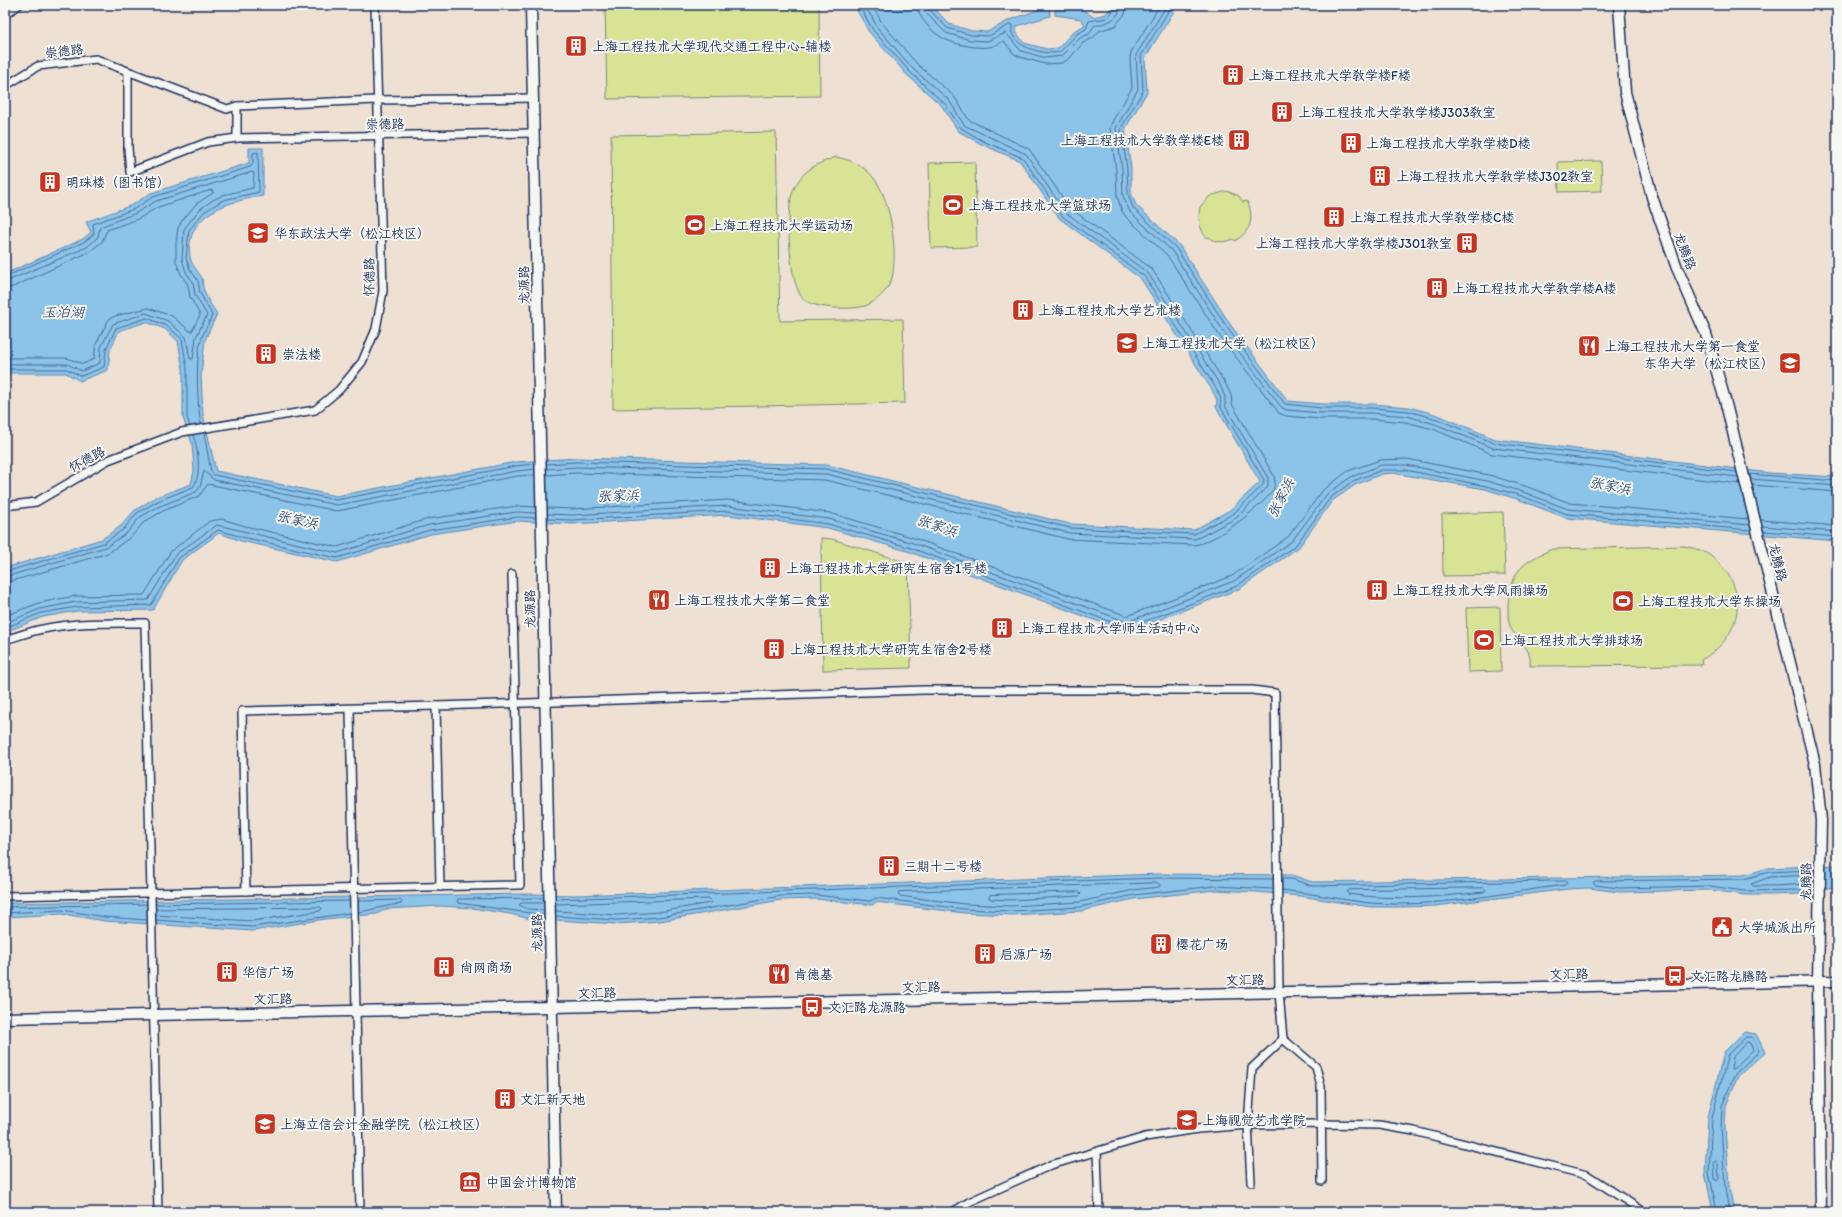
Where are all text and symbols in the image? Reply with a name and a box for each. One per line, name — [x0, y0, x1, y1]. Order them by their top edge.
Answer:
building icon: 上海工程技术大学现代交通工程中心-辅楼 — [563, 33, 589, 59]
place label: 上海工程技术大学现代交通工程中心-辅楼 — [592, 39, 831, 54]
street label: 崇德路 — [44, 41, 84, 61]
building icon: 上海工程技术大学教学楼F楼 — [1220, 62, 1246, 88]
place label: 上海工程技术大学教学楼F楼 — [1248, 68, 1411, 83]
building icon: 上海工程技术大学教学楼J303教室 — [1269, 99, 1295, 125]
place label: 上海工程技术大学教学楼J303教室 — [1298, 105, 1496, 120]
street label: 崇德路 — [365, 116, 405, 132]
building icon: 上海工程技术大学教学楼E楼 — [1226, 127, 1252, 153]
building icon: 上海工程技术大学教学楼D楼 — [1338, 130, 1364, 156]
place label: 上海工程技术大学教学楼E楼 — [1061, 133, 1224, 148]
place label: 上海工程技术大学教学楼D楼 — [1366, 136, 1531, 151]
building icon: 上海工程技术大学教学楼J302教室 — [1367, 163, 1393, 189]
building icon: 明珠楼（图书馆） — [37, 169, 63, 195]
place label: 上海工程技术大学教学楼J302教室 — [1396, 169, 1593, 184]
place label: 明珠楼（图书馆） — [66, 175, 170, 190]
sports icon: 上海工程技术大学篮球场 — [940, 192, 966, 218]
place label: 上海工程技术大学篮球场 — [968, 198, 1111, 213]
building icon: 上海工程技术大学教学楼C楼 — [1321, 204, 1347, 230]
place label: 上海工程技术大学教学楼C楼 — [1350, 210, 1514, 225]
sports icon: 上海工程技术大学运动场 — [682, 212, 708, 238]
place label: 上海工程技术大学运动场 — [710, 218, 853, 233]
school or university icon: 华东政法大学（松江校区） — [245, 220, 271, 246]
place label: 华东政法大学（松江校区） — [274, 226, 430, 241]
building icon: 上海工程技术大学教学楼J301教室 — [1454, 230, 1480, 256]
street label: 龙腾路 — [1671, 230, 1699, 272]
place label: 上海工程技术大学教学楼J301教室 — [1256, 236, 1452, 251]
street label: 怀德路 — [361, 257, 377, 297]
street label: 龙源路 — [516, 265, 532, 305]
building icon: 上海工程技术大学教学楼A楼 — [1424, 275, 1450, 301]
place label: 上海工程技术大学教学楼A楼 — [1452, 281, 1616, 296]
building icon: 上海工程技术大学艺术楼 — [1010, 297, 1036, 323]
place label: 上海工程技术大学艺术楼 — [1038, 303, 1181, 318]
water label: 玉泊湖 — [42, 304, 86, 321]
school or university icon: 上海工程技术大学（松江校区） — [1114, 330, 1140, 356]
restaurant icon: 上海工程技术大学第一食堂 — [1576, 333, 1602, 359]
place label: 上海工程技术大学（松江校区） — [1142, 336, 1324, 351]
place label: 上海工程技术大学第一食堂 — [1604, 339, 1760, 354]
building icon: 崇法楼 — [253, 341, 279, 367]
place label: 崇法楼 — [282, 347, 321, 362]
school or university icon: 东华大学（松江校区） — [1777, 350, 1803, 376]
place label: 东华大学（松江校区） — [1644, 356, 1774, 371]
street label: 怀德路 — [66, 443, 108, 475]
water label: 张家浜 — [1588, 474, 1633, 499]
water label: 张家浜 — [1264, 475, 1299, 521]
water label: 张家浜 — [597, 487, 640, 505]
water label: 张家浜 — [275, 507, 320, 533]
water label: 张家浜 — [914, 511, 961, 541]
street label: 龙腾路 — [1766, 541, 1790, 583]
building icon: 上海工程技术大学研究生宿舍1号楼 — [757, 555, 783, 581]
place label: 上海工程技术大学研究生宿舍1号楼 — [786, 561, 987, 576]
building icon: 上海工程技术大学风雨操场 — [1364, 577, 1390, 603]
place label: 上海工程技术大学风雨操场 — [1392, 583, 1548, 598]
restaurant icon: 上海工程技术大学第二食堂 — [646, 587, 672, 613]
sports icon: 上海工程技术大学东操场 — [1610, 588, 1636, 614]
street label: 龙源路 — [522, 589, 538, 629]
place label: 上海工程技术大学第二食堂 — [674, 593, 830, 608]
place label: 上海工程技术大学东操场 — [1638, 594, 1781, 609]
building icon: 上海工程技术大学师生活动中心 — [989, 615, 1015, 641]
place label: 上海工程技术大学师生活动中心 — [1018, 621, 1200, 636]
sports icon: 上海工程技术大学排球场 — [1471, 627, 1497, 653]
place label: 上海工程技术大学排球场 — [1500, 633, 1643, 648]
building icon: 上海工程技术大学研究生宿舍2号楼 — [761, 636, 787, 662]
place label: 上海工程技术大学研究生宿舍2号楼 — [790, 642, 992, 657]
building icon: 三期十二号楼 — [876, 853, 902, 879]
place label: 三期十二号楼 — [904, 859, 982, 874]
street label: 龙腾路 — [1798, 862, 1814, 902]
street label: 龙源路 — [529, 913, 545, 953]
public building icon: 大学城派出所 — [1709, 914, 1735, 940]
place label: 大学城派出所 — [1738, 920, 1816, 935]
building icon: 樱花广场 — [1148, 931, 1174, 957]
place label: 樱花广场 — [1176, 937, 1228, 952]
building icon: 启源广场 — [972, 941, 998, 967]
place label: 启源广场 — [1000, 947, 1052, 962]
building icon: 尚网商场 — [431, 954, 457, 980]
building icon: 华信广场 — [214, 959, 240, 985]
place label: 尚网商场 — [460, 960, 512, 975]
restaurant icon: 肯德基 — [766, 961, 792, 987]
bus stop icon: 文汇路龙腾路 — [1662, 963, 1688, 989]
place label: 华信广场 — [242, 965, 294, 980]
street label: 文汇路 — [1549, 966, 1589, 982]
place label: 肯德基 — [794, 967, 833, 982]
place label: 文汇路龙腾路 — [1690, 969, 1768, 984]
street label: 文汇路 — [1225, 972, 1265, 988]
street label: 文汇路 — [901, 979, 941, 995]
street label: 文汇路 — [577, 985, 617, 1001]
street label: 文汇路 — [253, 991, 293, 1007]
bus stop icon: 文汇路龙源路 — [799, 994, 825, 1020]
place label: 文汇路龙源路 — [828, 1000, 906, 1015]
building icon: 文汇新天地 — [492, 1086, 518, 1112]
place label: 文汇新天地 — [520, 1092, 585, 1107]
school or university icon: 上海视觉艺术学院 — [1174, 1107, 1200, 1133]
school or university icon: 上海立信会计金融学院（松江校区） — [252, 1111, 278, 1137]
place label: 上海视觉艺术学院 — [1202, 1113, 1306, 1128]
place label: 上海立信会计金融学院（松江校区） — [280, 1117, 488, 1132]
museum icon: 中国会计博物馆 — [457, 1169, 483, 1195]
place label: 中国会计博物馆 — [486, 1175, 577, 1190]

